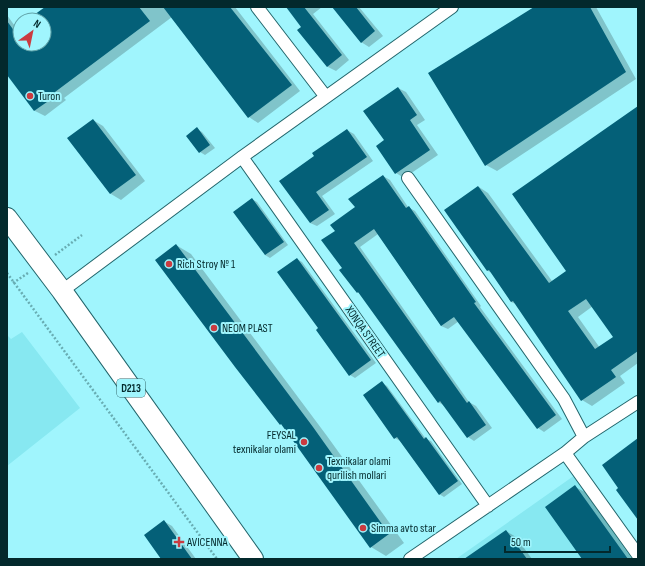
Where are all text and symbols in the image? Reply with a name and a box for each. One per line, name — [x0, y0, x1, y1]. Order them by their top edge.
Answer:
north arrow — [12, 12, 52, 52]
text: N — [31, 17, 43, 31]
place label: Turon — [38, 89, 60, 104]
marker: Turon — [25, 91, 35, 101]
place label: Rich Stroy № 1 — [177, 257, 236, 272]
marker: Rich Stroy № 1 — [164, 259, 174, 269]
street label: XONQA STREET — [341, 302, 388, 361]
place label: NEOM PLAST — [222, 321, 273, 336]
marker: NEOM PLAST — [209, 323, 219, 333]
road number: D213 — [117, 379, 145, 397]
place label: FEYSAL texnikalar olami — [233, 428, 297, 457]
marker: FEYSAL texnikalar olami — [299, 437, 309, 447]
place label: Texnikalar olami qurilish mollari — [327, 454, 391, 483]
marker: Texnikalar olami qurilish mollari — [314, 463, 324, 473]
place label: Simma avto star — [371, 521, 437, 536]
marker: Simma avto star — [358, 523, 368, 533]
scale bar — [505, 528, 610, 554]
place label: AVICENNA — [186, 535, 229, 550]
text: 50 m — [511, 535, 531, 550]
marker: AVICENNA — [174, 537, 184, 547]

